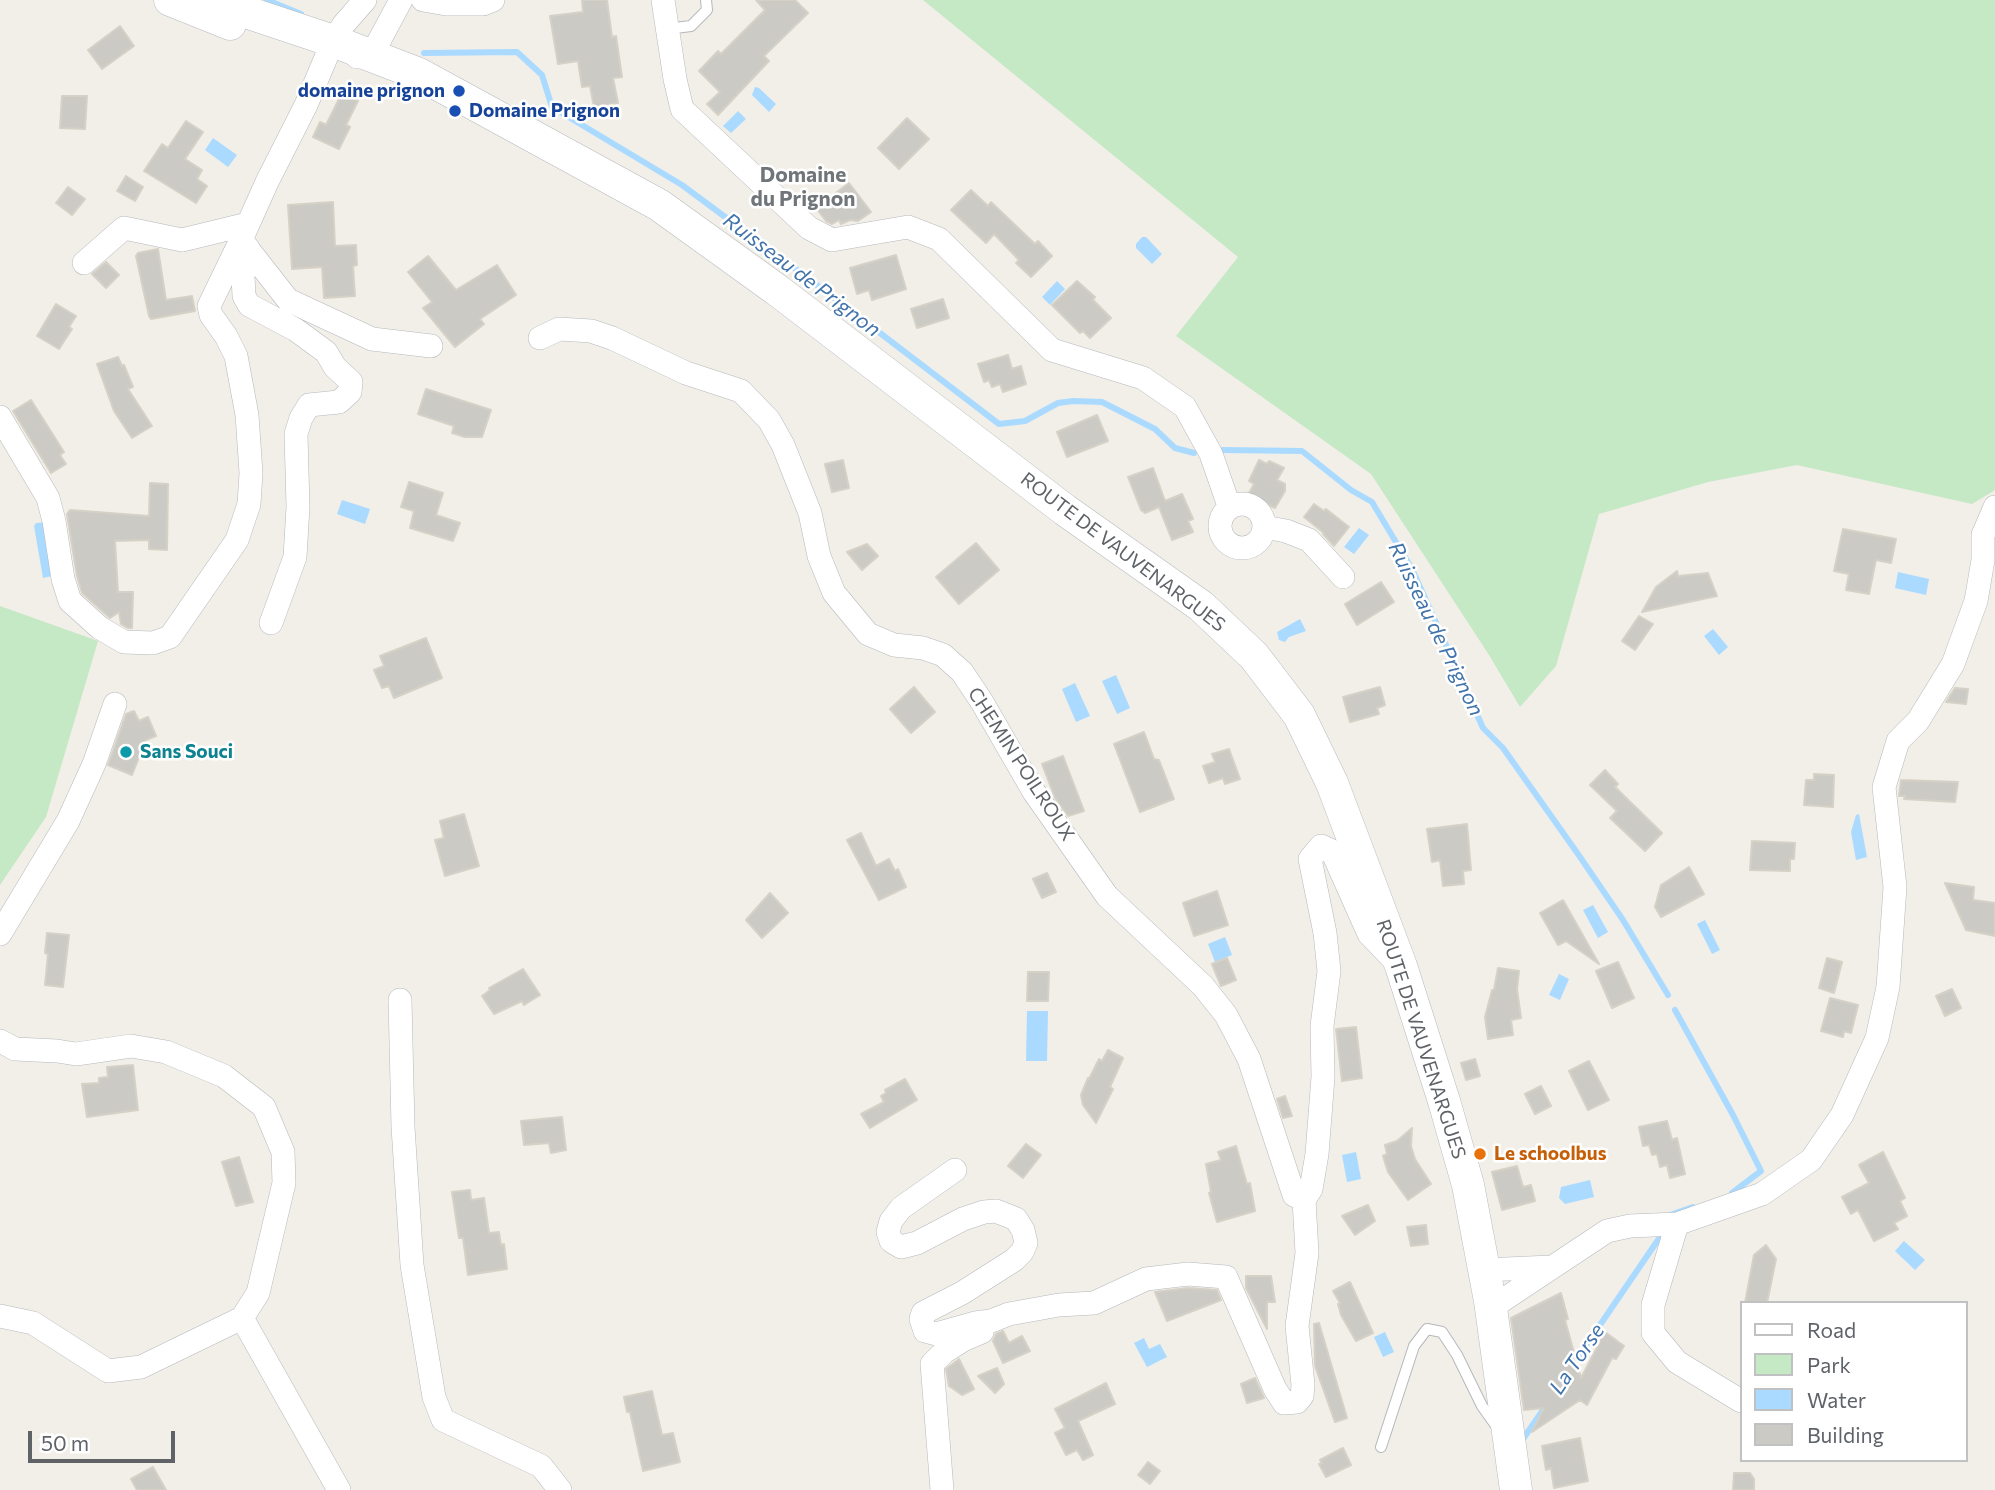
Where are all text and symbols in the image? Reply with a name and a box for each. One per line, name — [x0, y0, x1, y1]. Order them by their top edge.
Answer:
place label: domaine prignon — [298, 80, 445, 102]
marker: domaine prignon — [451, 83, 467, 99]
place label: Domaine Prignon — [469, 100, 620, 122]
marker: Domaine Prignon — [447, 103, 463, 119]
district label: Domaine du Prignon — [751, 162, 855, 212]
water label: Ruisseau de Prignon — [718, 208, 886, 342]
street label: ROUTE DE VAUVENARGUES — [1016, 468, 1230, 636]
water label: Ruisseau de Prignon — [1383, 538, 1489, 720]
street label: CHEMIN POILROUX — [963, 683, 1079, 845]
place label: Sans Souci — [140, 741, 233, 763]
marker: Sans Souci — [118, 744, 134, 760]
street label: ROUTE DE VAUVENARGUES — [1371, 916, 1471, 1162]
place label: Le schoolbus — [1494, 1143, 1607, 1165]
marker: Le schoolbus — [1472, 1146, 1488, 1162]
legend — [1740, 1301, 1967, 1462]
text: Road — [1807, 1317, 1856, 1342]
water label: La Torse — [1544, 1319, 1610, 1399]
text: Park — [1807, 1352, 1851, 1377]
text: Water — [1807, 1387, 1866, 1412]
scale bar — [32, 1416, 178, 1460]
text: Building — [1807, 1422, 1884, 1447]
text: 50 m — [41, 1430, 89, 1455]

